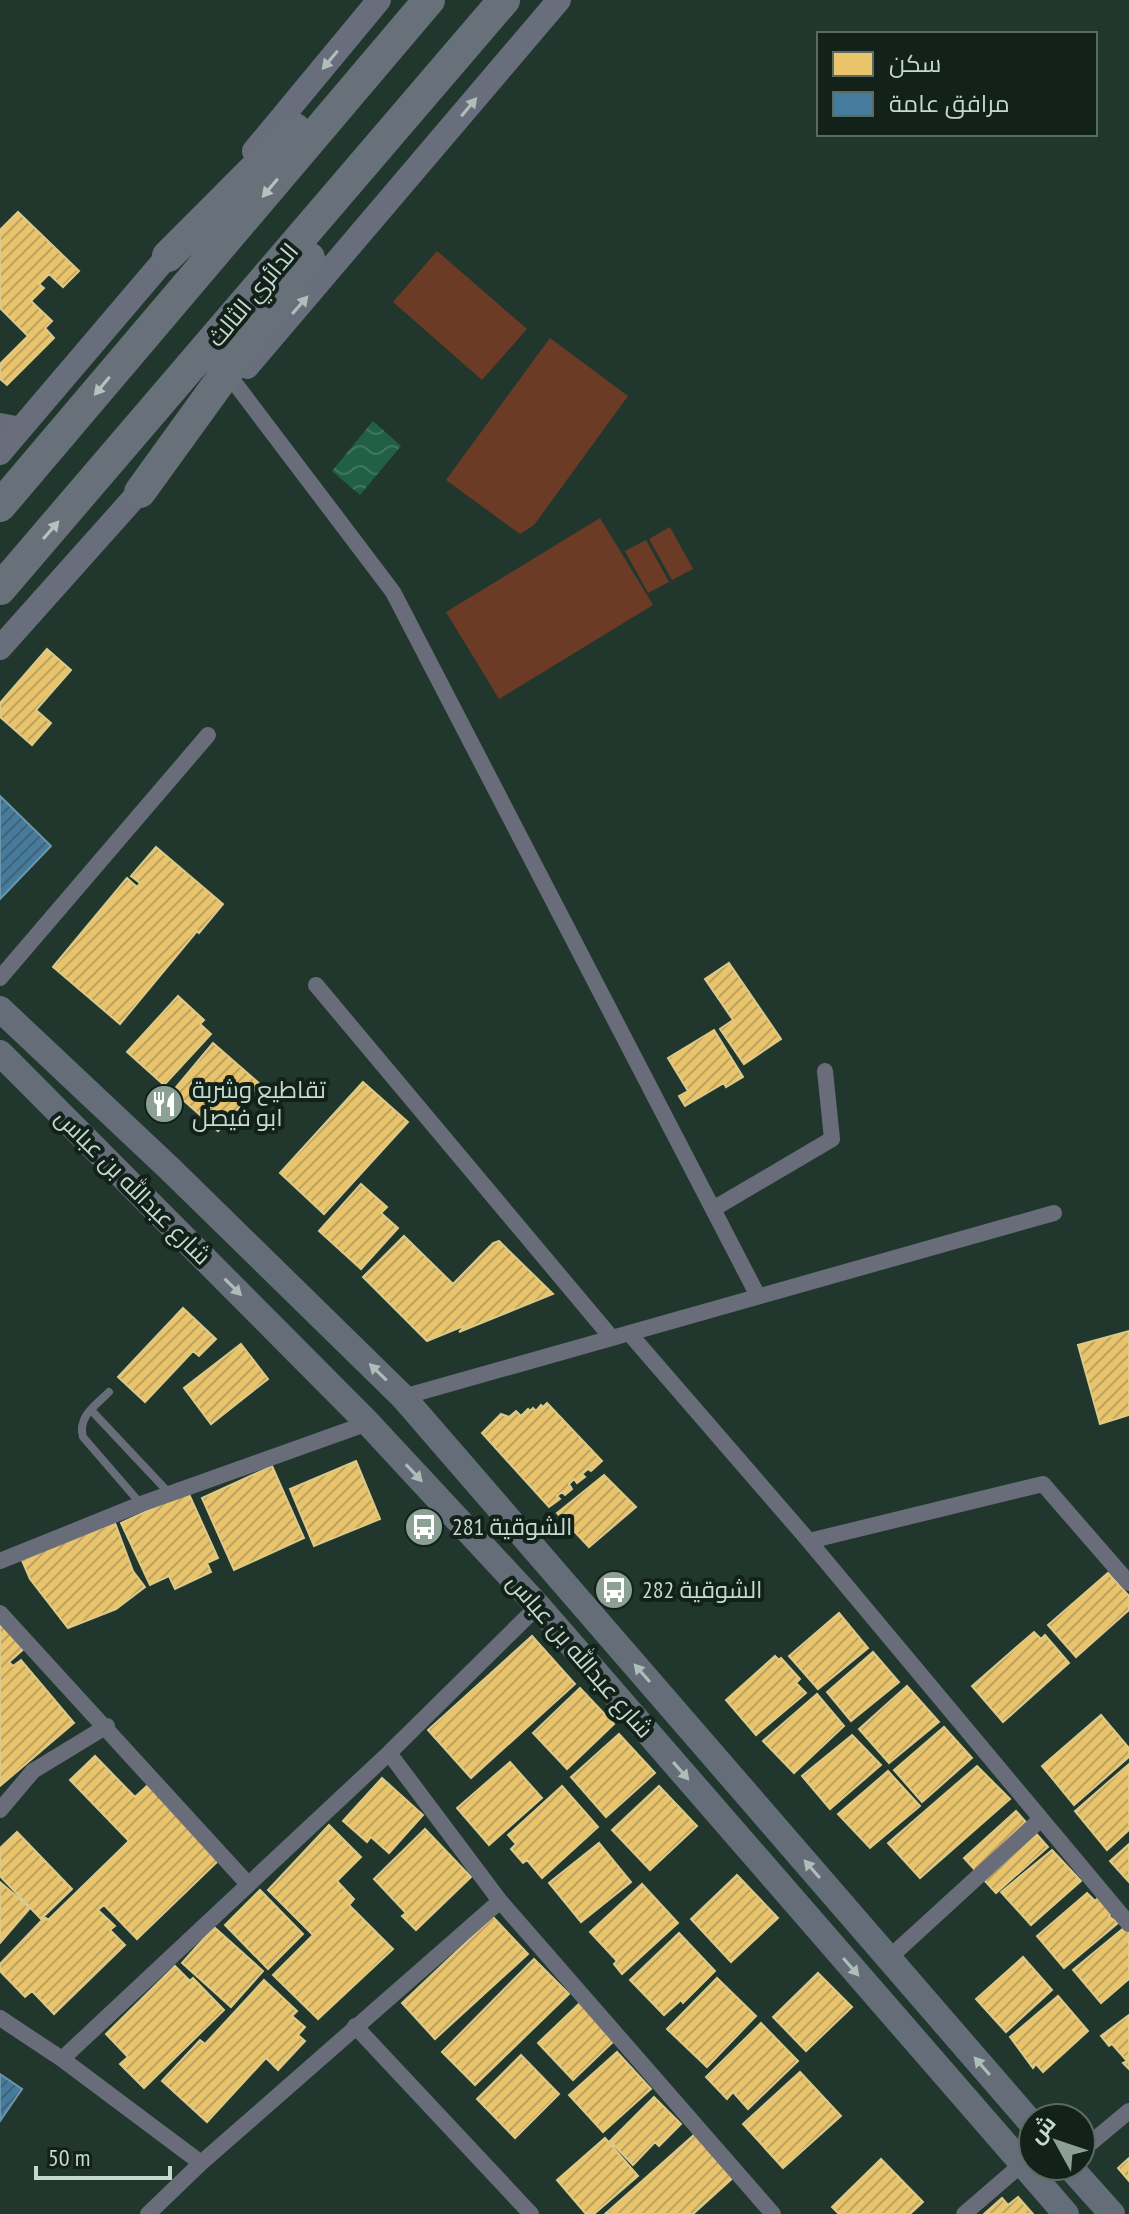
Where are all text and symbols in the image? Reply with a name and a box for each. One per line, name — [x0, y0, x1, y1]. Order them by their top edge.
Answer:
legend — [817, 32, 1097, 136]
text: سكن — [889, 48, 941, 79]
one-way arrow — [322, 50, 338, 70]
text: مرافق عامة — [889, 88, 1010, 119]
one-way arrow — [460, 98, 477, 118]
one-way arrow — [262, 177, 279, 197]
street label: الدائري الثالث — [200, 236, 307, 355]
one-way arrow — [291, 295, 308, 315]
one-way arrow — [94, 376, 111, 396]
one-way arrow — [42, 521, 60, 540]
place label: تقاطيع وشربة ابو فيصل — [192, 1074, 327, 1133]
restaurant icon: تقاطيع وشربة ابو فيصل — [143, 1083, 185, 1125]
street label: شارع عبدالله بن عباس — [48, 1102, 218, 1272]
one-way arrow — [223, 1277, 241, 1296]
one-way arrow — [369, 1363, 388, 1382]
one-way arrow — [405, 1463, 423, 1482]
bus stop icon: الشوقية 281 — [403, 1506, 445, 1548]
place label: الشوقية 281 — [452, 1511, 573, 1542]
street label: شارع عبدالله بن عباس — [500, 1567, 660, 1745]
bus stop icon: الشوقية 282 — [593, 1569, 635, 1611]
place label: الشوقية 282 — [642, 1574, 763, 1605]
one-way arrow — [633, 1663, 651, 1682]
one-way arrow — [672, 1761, 689, 1781]
one-way arrow — [804, 1860, 821, 1880]
one-way arrow — [842, 1958, 860, 1977]
one-way arrow — [974, 2056, 991, 2076]
north arrow — [1017, 2102, 1097, 2182]
text: ش — [1022, 2109, 1061, 2149]
scale bar — [36, 2130, 170, 2180]
text: 50 m — [48, 2142, 90, 2173]

